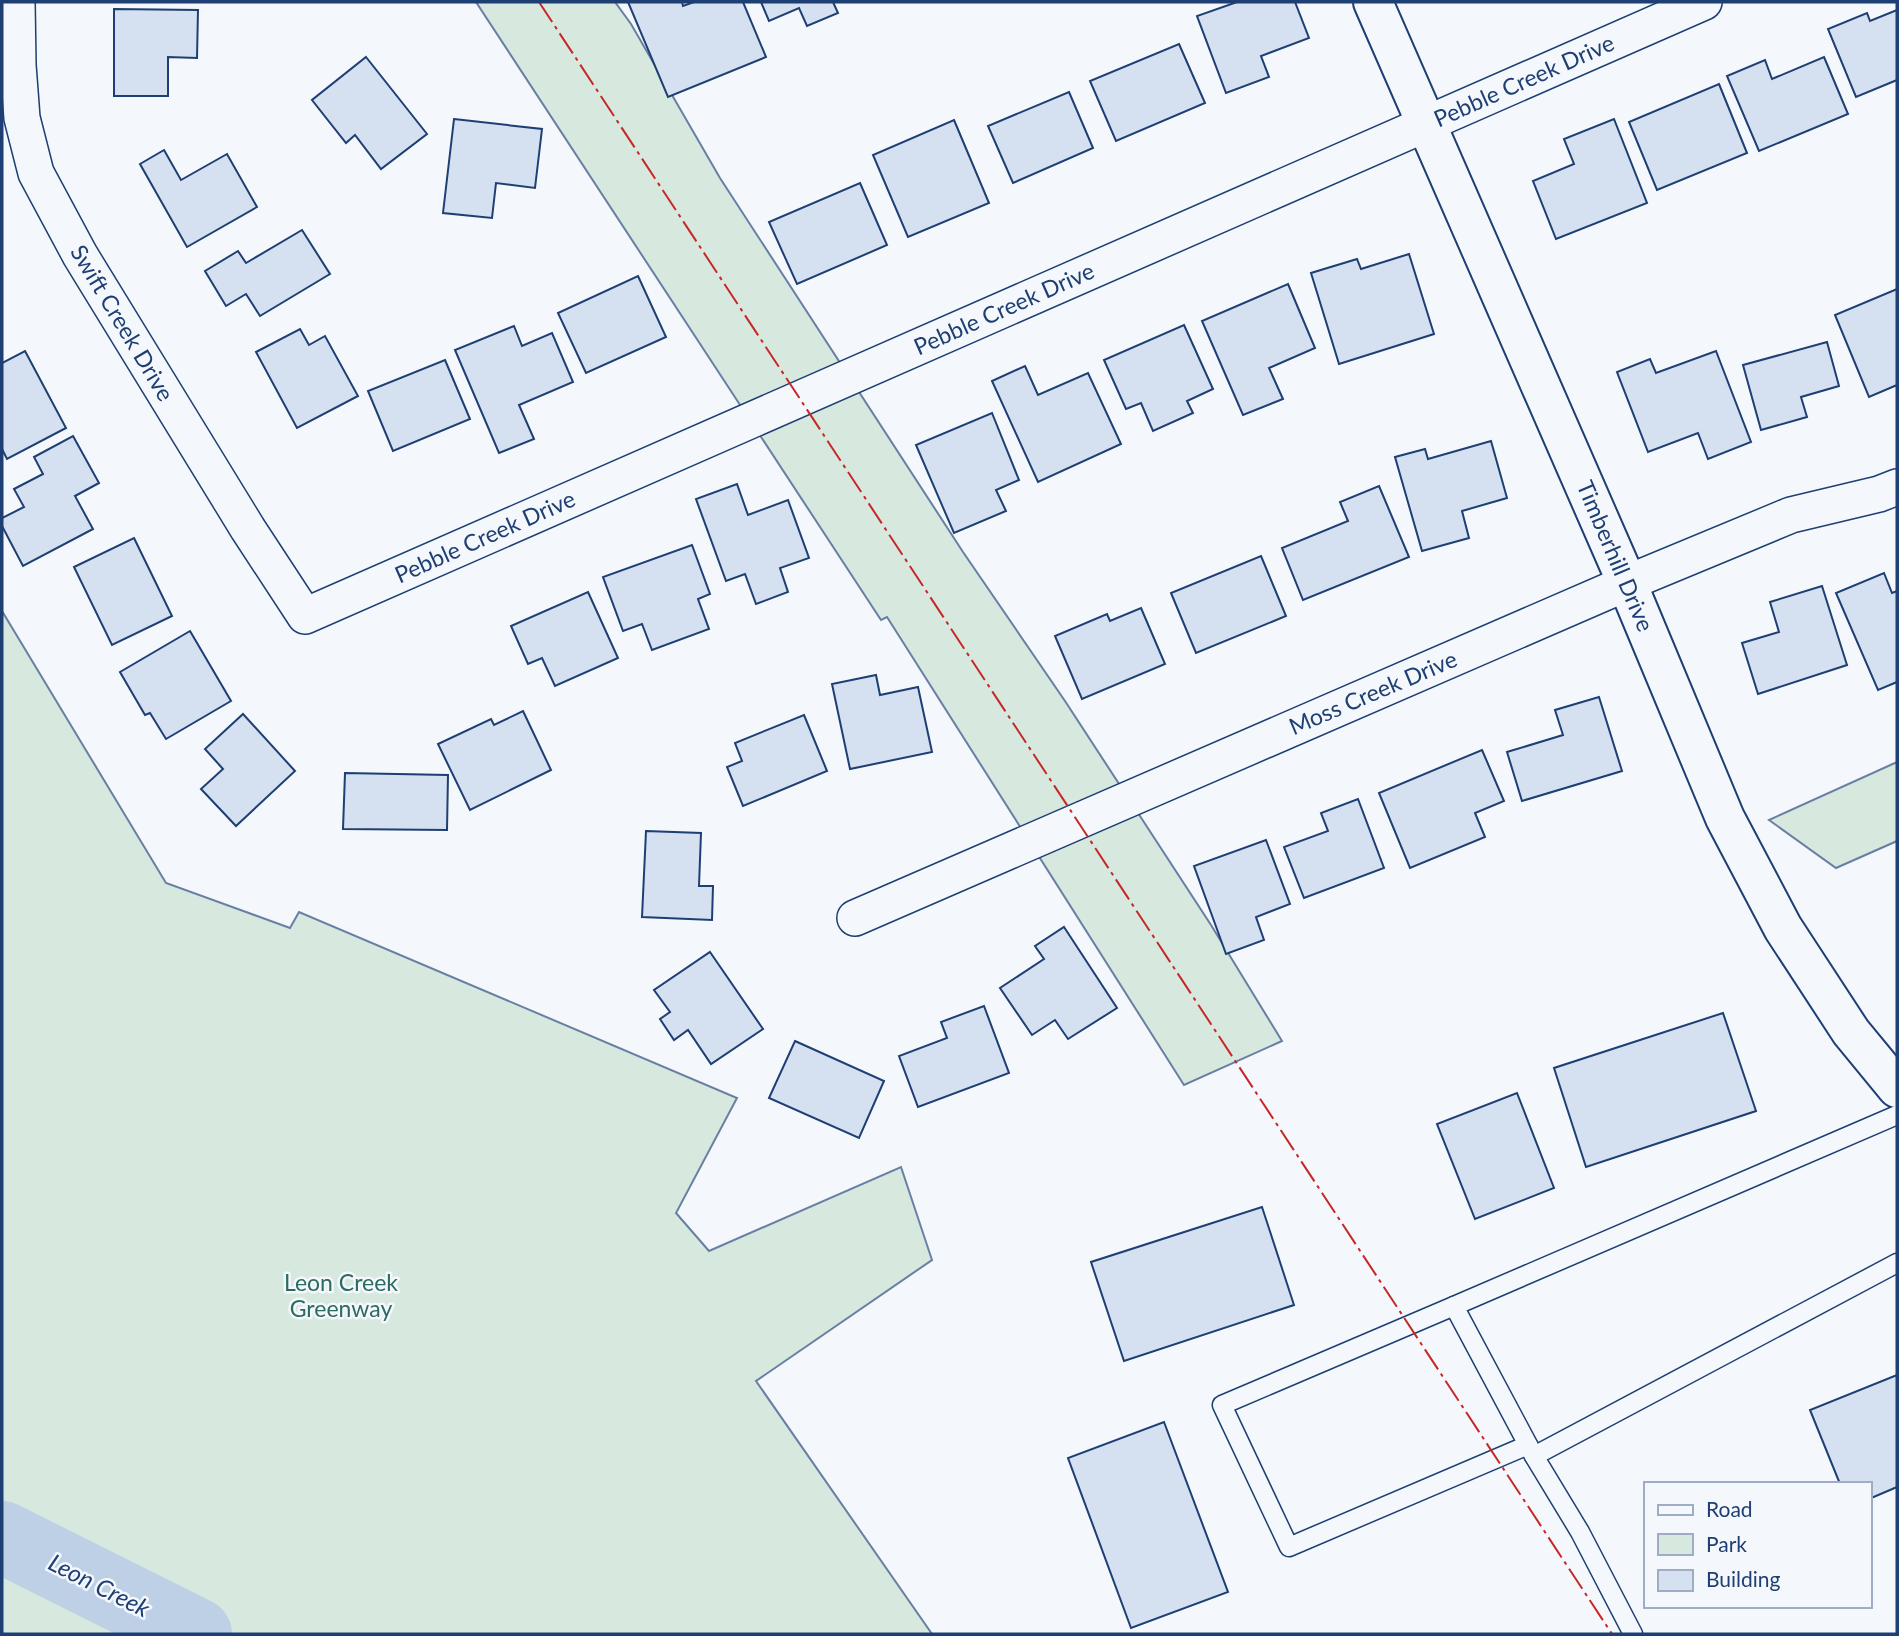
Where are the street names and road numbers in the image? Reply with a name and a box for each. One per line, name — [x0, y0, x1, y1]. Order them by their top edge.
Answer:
street label: Pebble Creek Drive — [1429, 28, 1618, 132]
street label: Swift Creek Drive — [65, 239, 180, 406]
street label: Pebble Creek Drive — [909, 256, 1098, 360]
street label: Timberhill Drive — [1572, 476, 1660, 635]
street label: Pebble Creek Drive — [390, 484, 579, 588]
street label: Moss Creek Drive — [1284, 644, 1461, 740]

